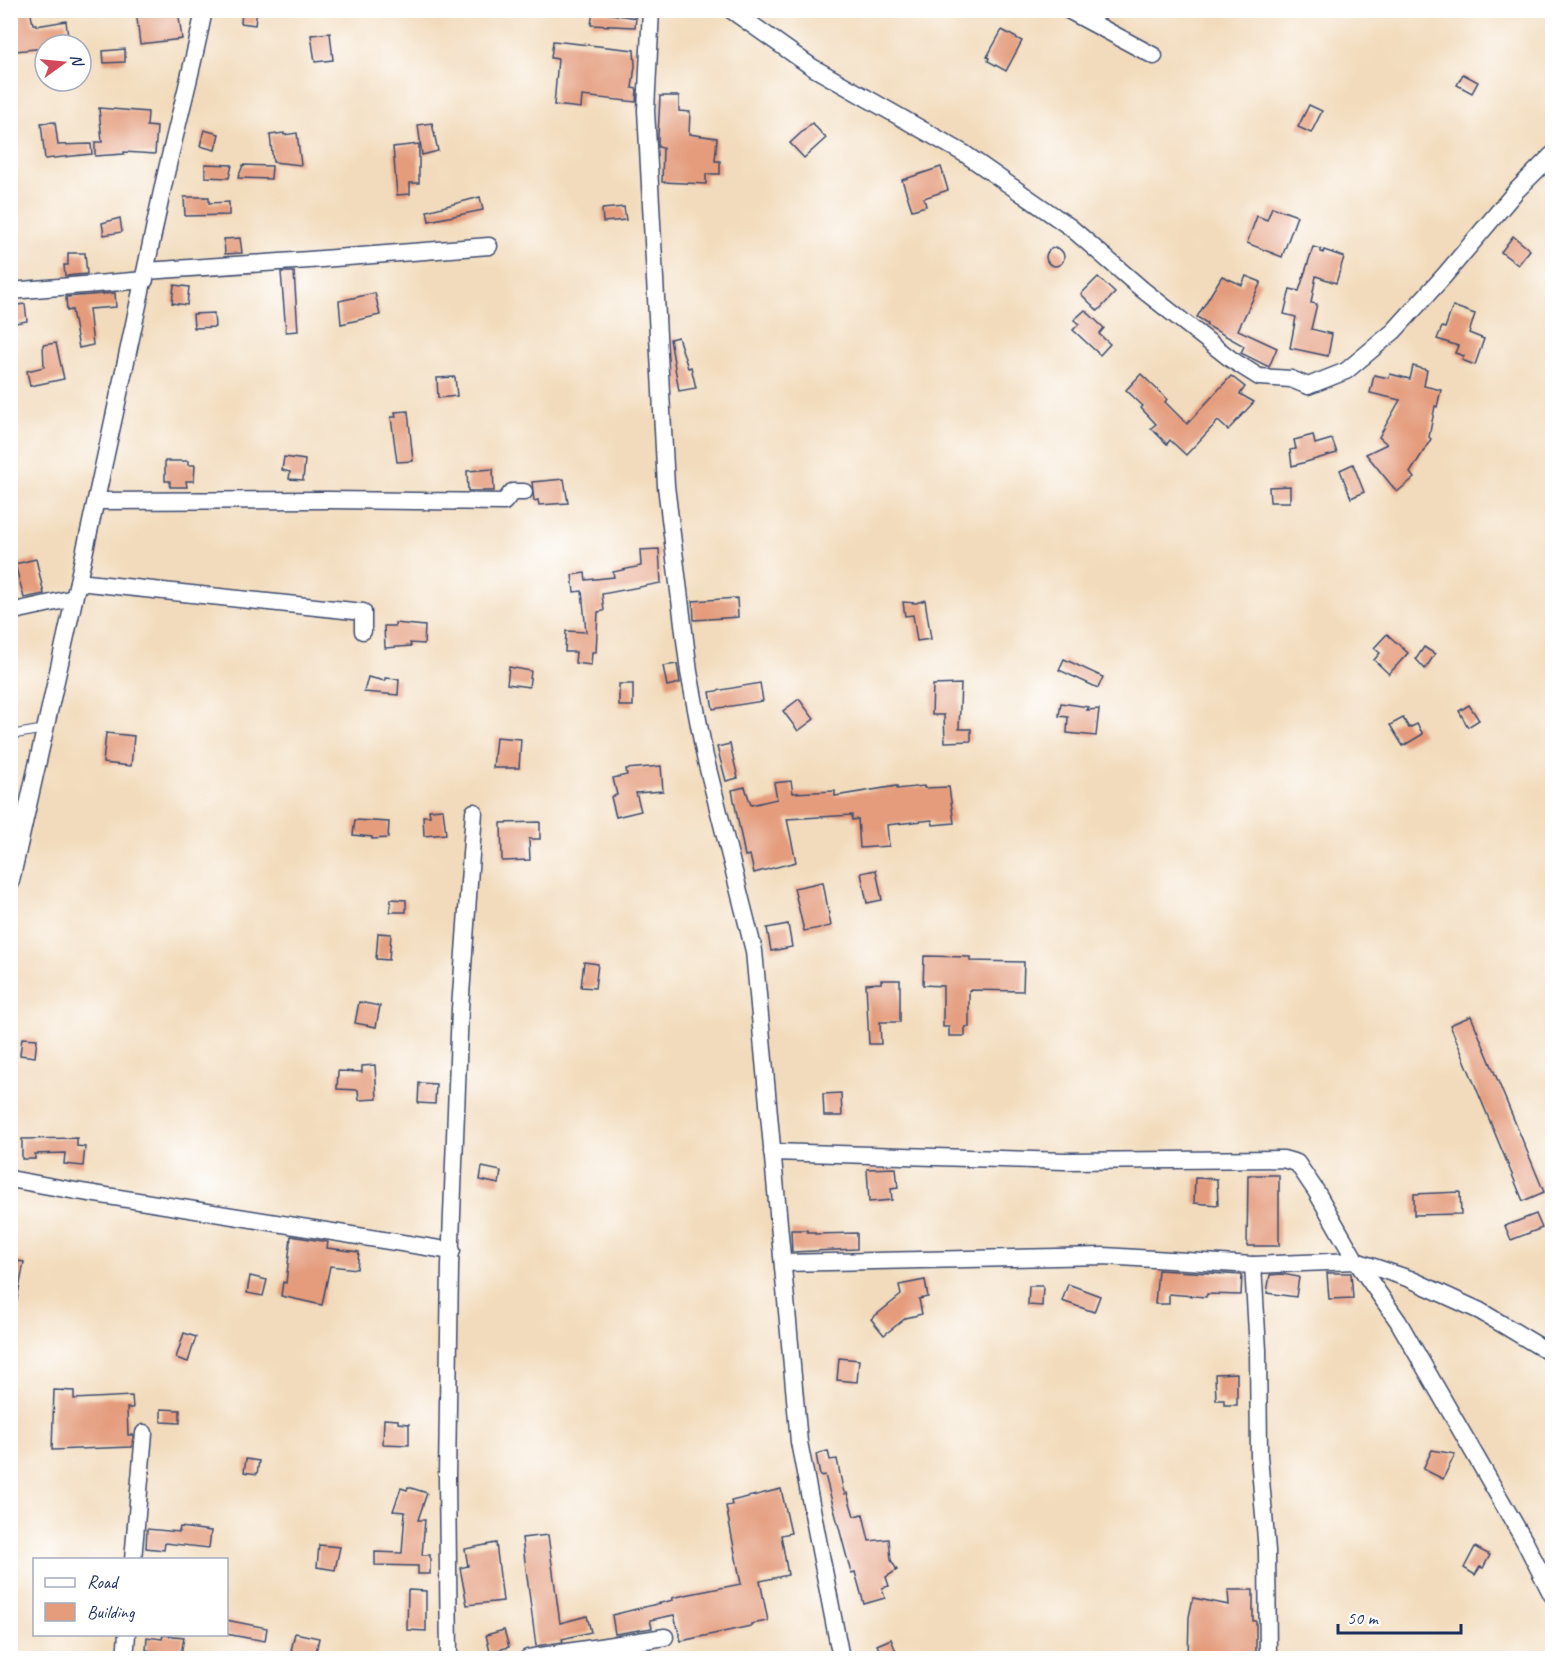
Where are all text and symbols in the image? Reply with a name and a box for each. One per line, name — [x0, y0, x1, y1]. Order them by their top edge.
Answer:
north arrow — [33, 33, 93, 93]
text: N — [66, 52, 88, 70]
legend — [33, 1558, 228, 1636]
text: Road — [87, 1571, 120, 1593]
scale bar — [1338, 1597, 1461, 1635]
text: Building — [87, 1601, 136, 1623]
text: 50 m — [1347, 1607, 1380, 1629]

